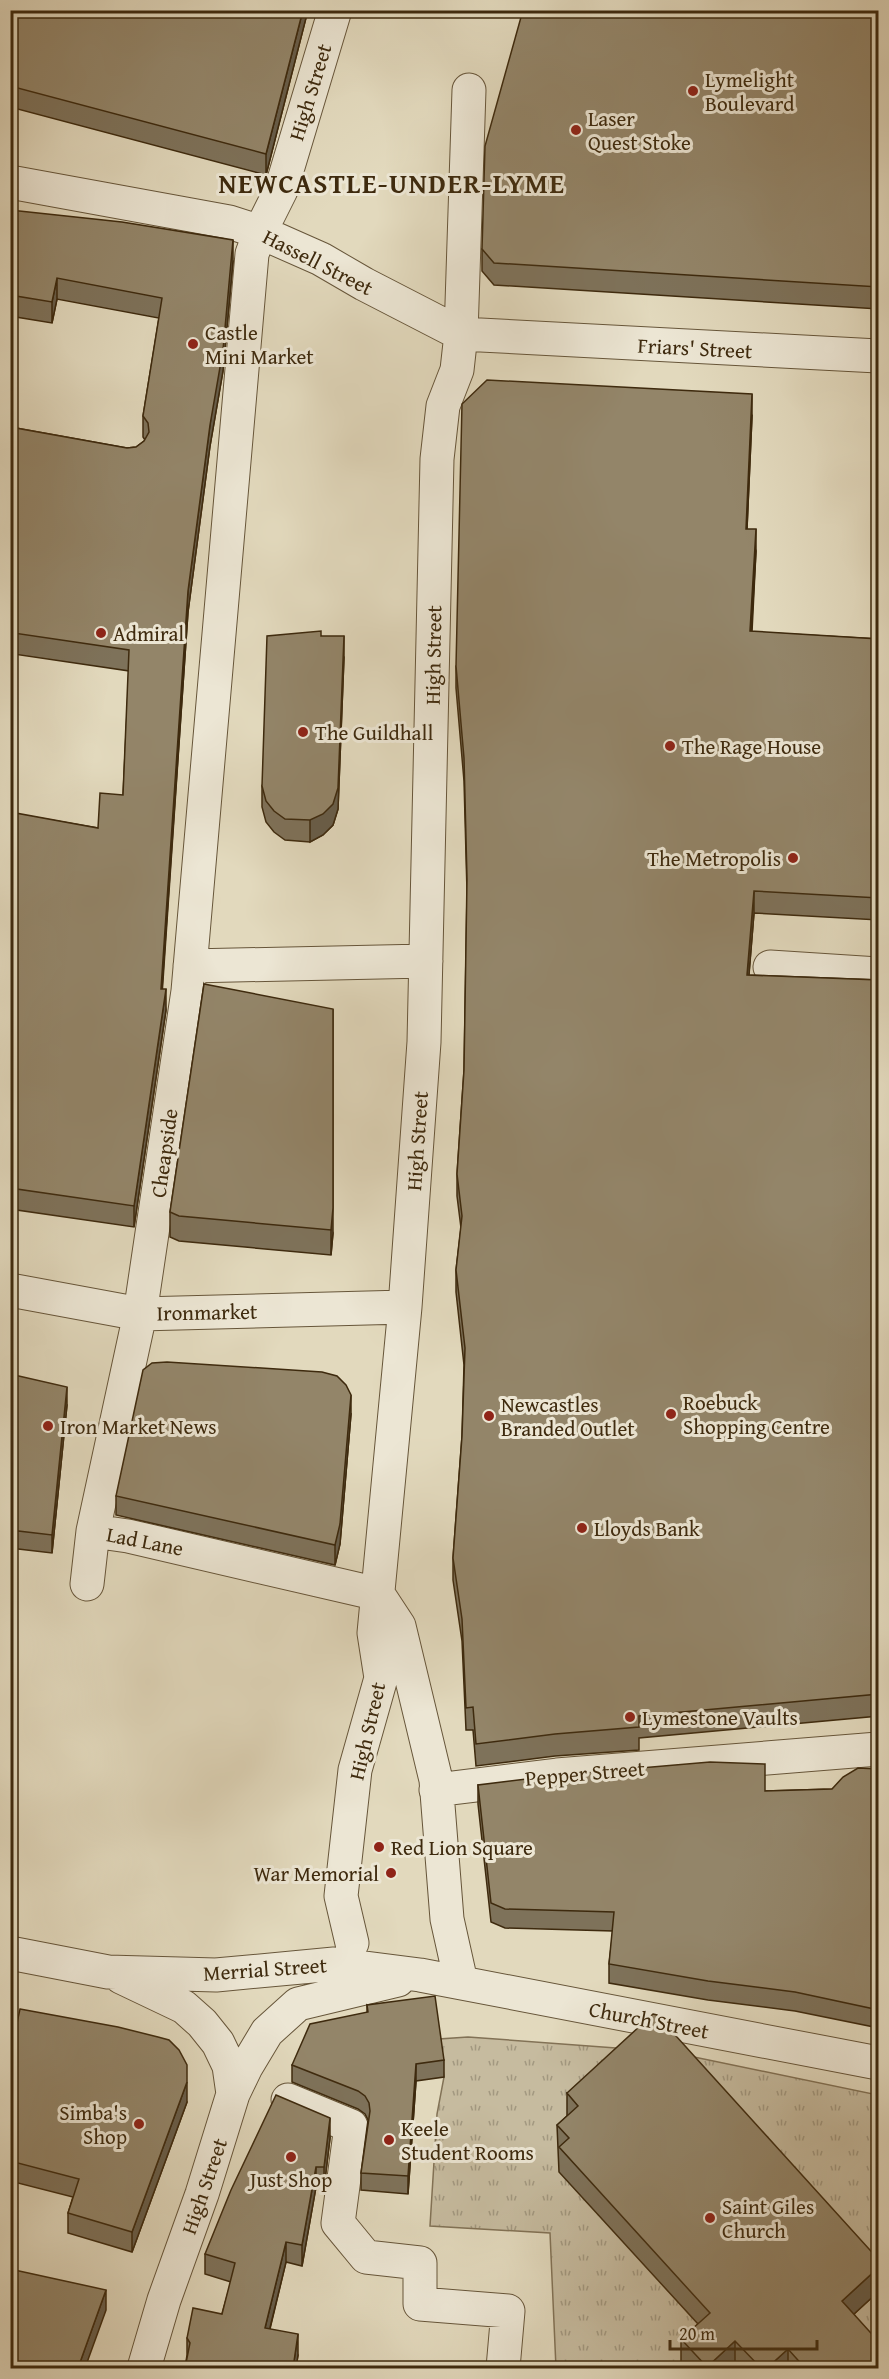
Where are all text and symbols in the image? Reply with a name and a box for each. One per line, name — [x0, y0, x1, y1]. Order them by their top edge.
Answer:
street label: High Street — [281, 39, 340, 144]
place label: Lymelight Boulevard — [705, 64, 795, 119]
marker: Lymelight Boulevard — [686, 84, 700, 98]
place label: Laser Quest Stoke — [588, 103, 691, 158]
marker: Laser Quest Stoke — [569, 123, 583, 137]
district label: NEWCASTLE-UNDER-LYME — [219, 163, 565, 203]
street label: Hassell Street — [258, 221, 379, 303]
place label: Castle Mini Market — [205, 317, 314, 372]
street label: Friars' Street — [637, 330, 754, 367]
marker: Castle Mini Market — [186, 337, 200, 351]
street label: High Street — [417, 604, 449, 705]
place label: Admiral — [113, 618, 184, 649]
marker: Admiral — [94, 626, 108, 640]
place label: The Guildhall — [315, 717, 433, 748]
marker: The Guildhall — [296, 725, 310, 739]
place label: The Rage House — [682, 731, 821, 762]
marker: The Rage House — [663, 739, 677, 753]
place label: The Metropolis — [647, 843, 781, 874]
marker: The Metropolis — [786, 851, 800, 865]
street label: High Street — [398, 1090, 436, 1192]
street label: Cheapside — [142, 1106, 186, 1200]
street label: Ironmarket — [156, 1296, 258, 1328]
place label: Roebuck Shopping Centre — [683, 1387, 830, 1442]
place label: Newcastles Branded Outlet — [501, 1389, 635, 1444]
marker: Roebuck Shopping Centre — [664, 1407, 678, 1421]
marker: Newcastles Branded Outlet — [482, 1409, 496, 1423]
place label: Iron Market News — [60, 1411, 217, 1442]
marker: Iron Market News — [41, 1419, 55, 1433]
place label: Lloyds Bank — [594, 1513, 700, 1544]
street label: Lad Lane — [104, 1518, 186, 1564]
marker: Lloyds Bank — [575, 1521, 589, 1535]
street label: High Street — [341, 1678, 393, 1783]
place label: Lymestone Vaults — [642, 1702, 798, 1733]
marker: Lymestone Vaults — [623, 1710, 637, 1724]
street label: Pepper Street — [524, 1752, 647, 1794]
place label: Red Lion Square — [391, 1832, 533, 1863]
marker: Red Lion Square — [372, 1840, 386, 1854]
place label: War Memorial — [253, 1858, 379, 1889]
marker: War Memorial — [384, 1866, 398, 1880]
street label: Merrial Street — [202, 1949, 328, 1989]
street label: Church Street — [586, 1993, 712, 2047]
place label: Simba's Shop — [59, 2097, 127, 2152]
place label: Keele Student Rooms — [401, 2113, 534, 2168]
marker: Simba's Shop — [132, 2117, 146, 2131]
street label: High Street — [173, 2133, 235, 2238]
marker: Keele Student Rooms — [382, 2133, 396, 2147]
marker: Just Shop — [284, 2150, 298, 2164]
place label: Just Shop — [247, 2164, 332, 2195]
place label: Saint Giles Church — [722, 2191, 814, 2246]
marker: Saint Giles Church — [703, 2211, 717, 2225]
scale bar — [670, 2313, 817, 2351]
text: 20 m — [679, 2320, 715, 2347]

